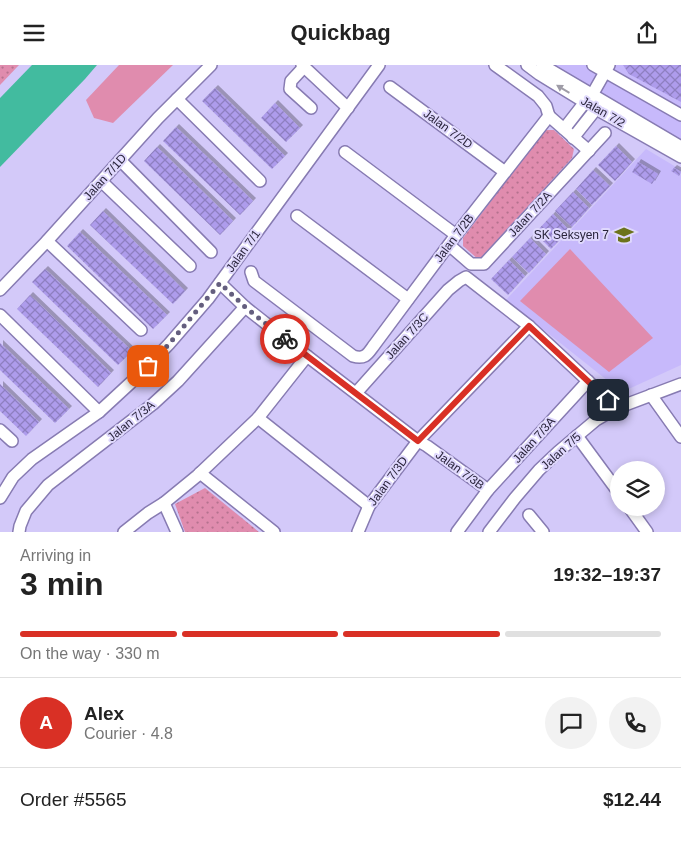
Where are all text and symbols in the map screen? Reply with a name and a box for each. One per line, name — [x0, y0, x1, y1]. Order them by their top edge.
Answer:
icon: menu — [20, 19, 48, 47]
icon: share — [633, 19, 661, 47]
text: Quickbag — [290, 20, 391, 45]
one-way arrow — [557, 84, 570, 93]
street label: Jalan 7/2 — [578, 94, 628, 130]
street label: Jalan 7/2D — [421, 106, 476, 152]
street label: Jalan 7/1D — [81, 151, 130, 203]
street label: Jalan 7/2A — [506, 188, 554, 240]
street label: Jalan 7/2B — [431, 211, 477, 265]
school or university icon: SK Seksyen 7 — [613, 224, 635, 246]
street label: Jalan 7/1 — [223, 227, 263, 275]
place label: SK Seksyen 7 — [534, 228, 609, 242]
street label: Jalan 7/3C — [383, 310, 432, 362]
courier — [260, 314, 310, 364]
icon: bike — [271, 325, 299, 353]
pin — [127, 345, 169, 387]
icon: bag — [134, 352, 162, 380]
pin — [587, 379, 629, 421]
icon: home — [594, 386, 622, 414]
street label: Jalan 7/3A — [105, 398, 157, 444]
street label: Jalan 7/3A — [510, 414, 558, 466]
street label: Jalan 7/5 — [538, 429, 584, 472]
street label: Jalan 7/3B — [433, 448, 487, 492]
street label: Jalan 7/3D — [365, 453, 411, 508]
map controls — [610, 461, 665, 516]
button: layers — [610, 461, 665, 516]
text: Arriving in — [20, 547, 91, 564]
text: 19:32–19:37 — [553, 564, 661, 585]
text: 3 min — [20, 566, 104, 602]
text: On the way · 330 m — [20, 645, 160, 662]
button: chat — [545, 697, 597, 749]
button: phone — [609, 697, 661, 749]
text: Alex — [84, 703, 124, 724]
text: A — [39, 712, 53, 733]
text: Courier · 4.8 — [84, 725, 173, 742]
text: Order #5565 — [20, 789, 127, 810]
text: $12.44 — [603, 789, 661, 810]

